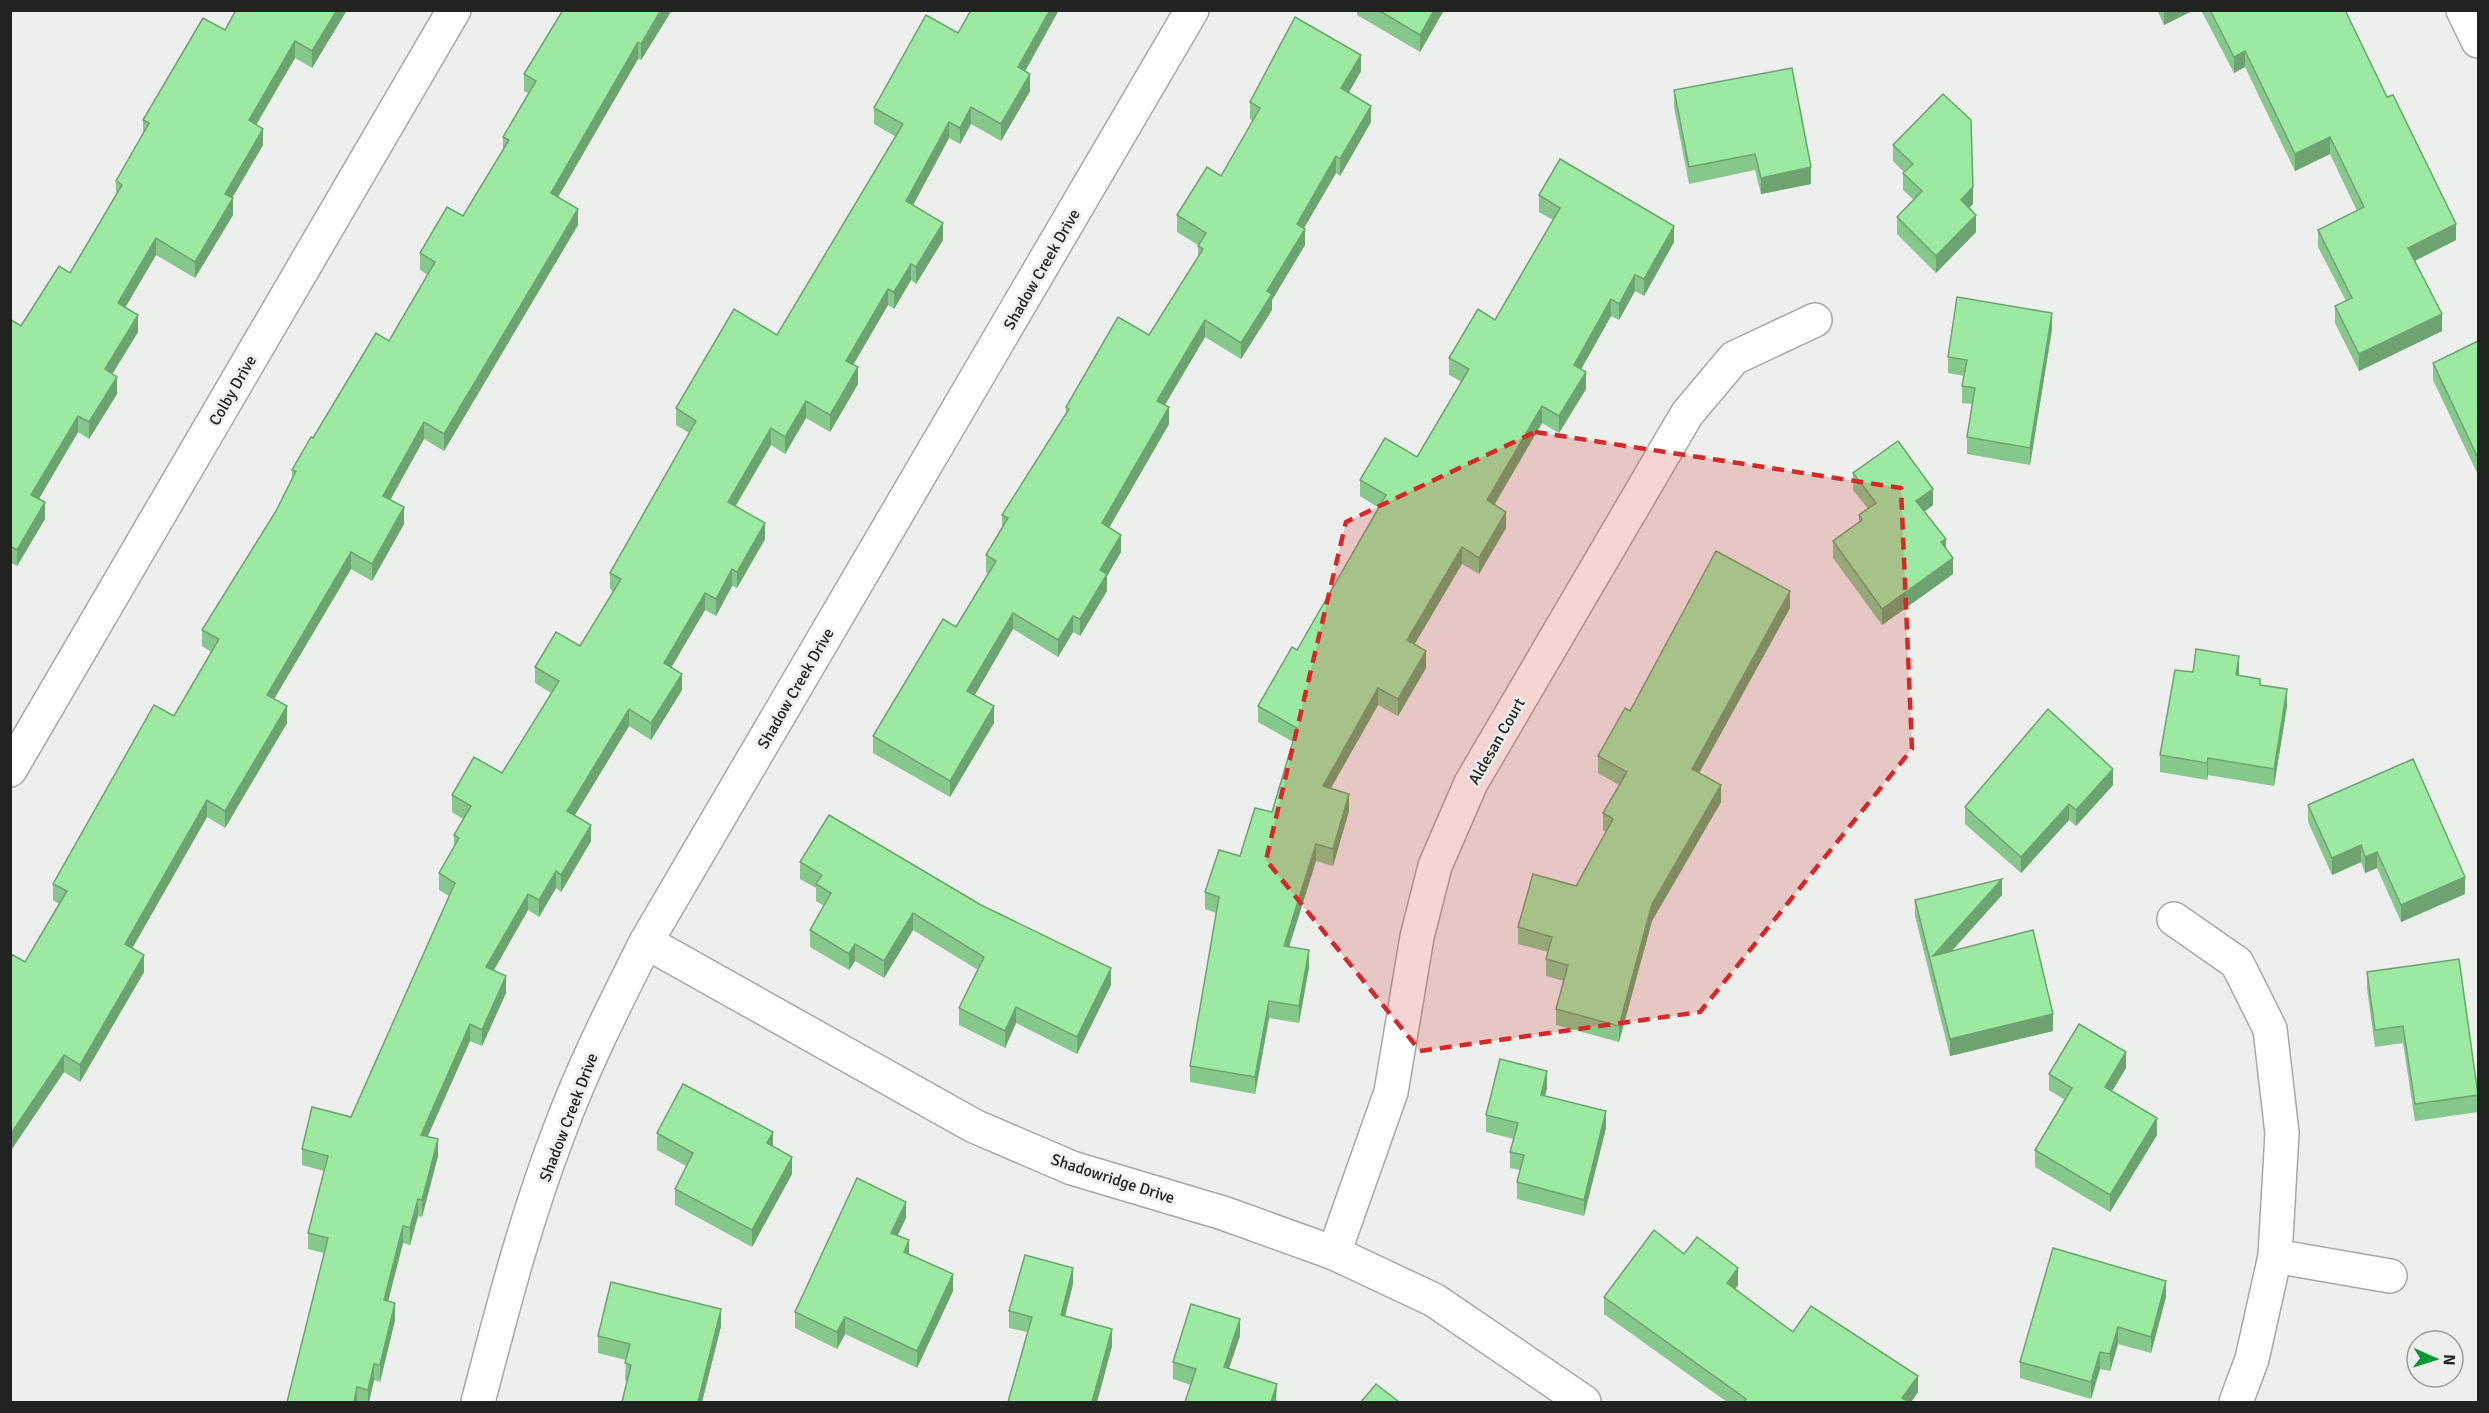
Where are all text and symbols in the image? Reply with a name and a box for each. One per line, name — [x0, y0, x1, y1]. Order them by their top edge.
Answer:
street label: Shadow Creek Drive — [999, 206, 1085, 333]
street label: Colby Drive — [205, 352, 261, 429]
street label: Shadow Creek Drive — [753, 625, 839, 752]
street label: Aldesan Court — [1464, 694, 1530, 788]
street label: Shadow Creek Drive — [535, 1050, 603, 1184]
street label: Shadowridge Drive — [1048, 1150, 1177, 1208]
north arrow — [2405, 1329, 2465, 1389]
text: N — [2439, 1354, 2459, 1366]

